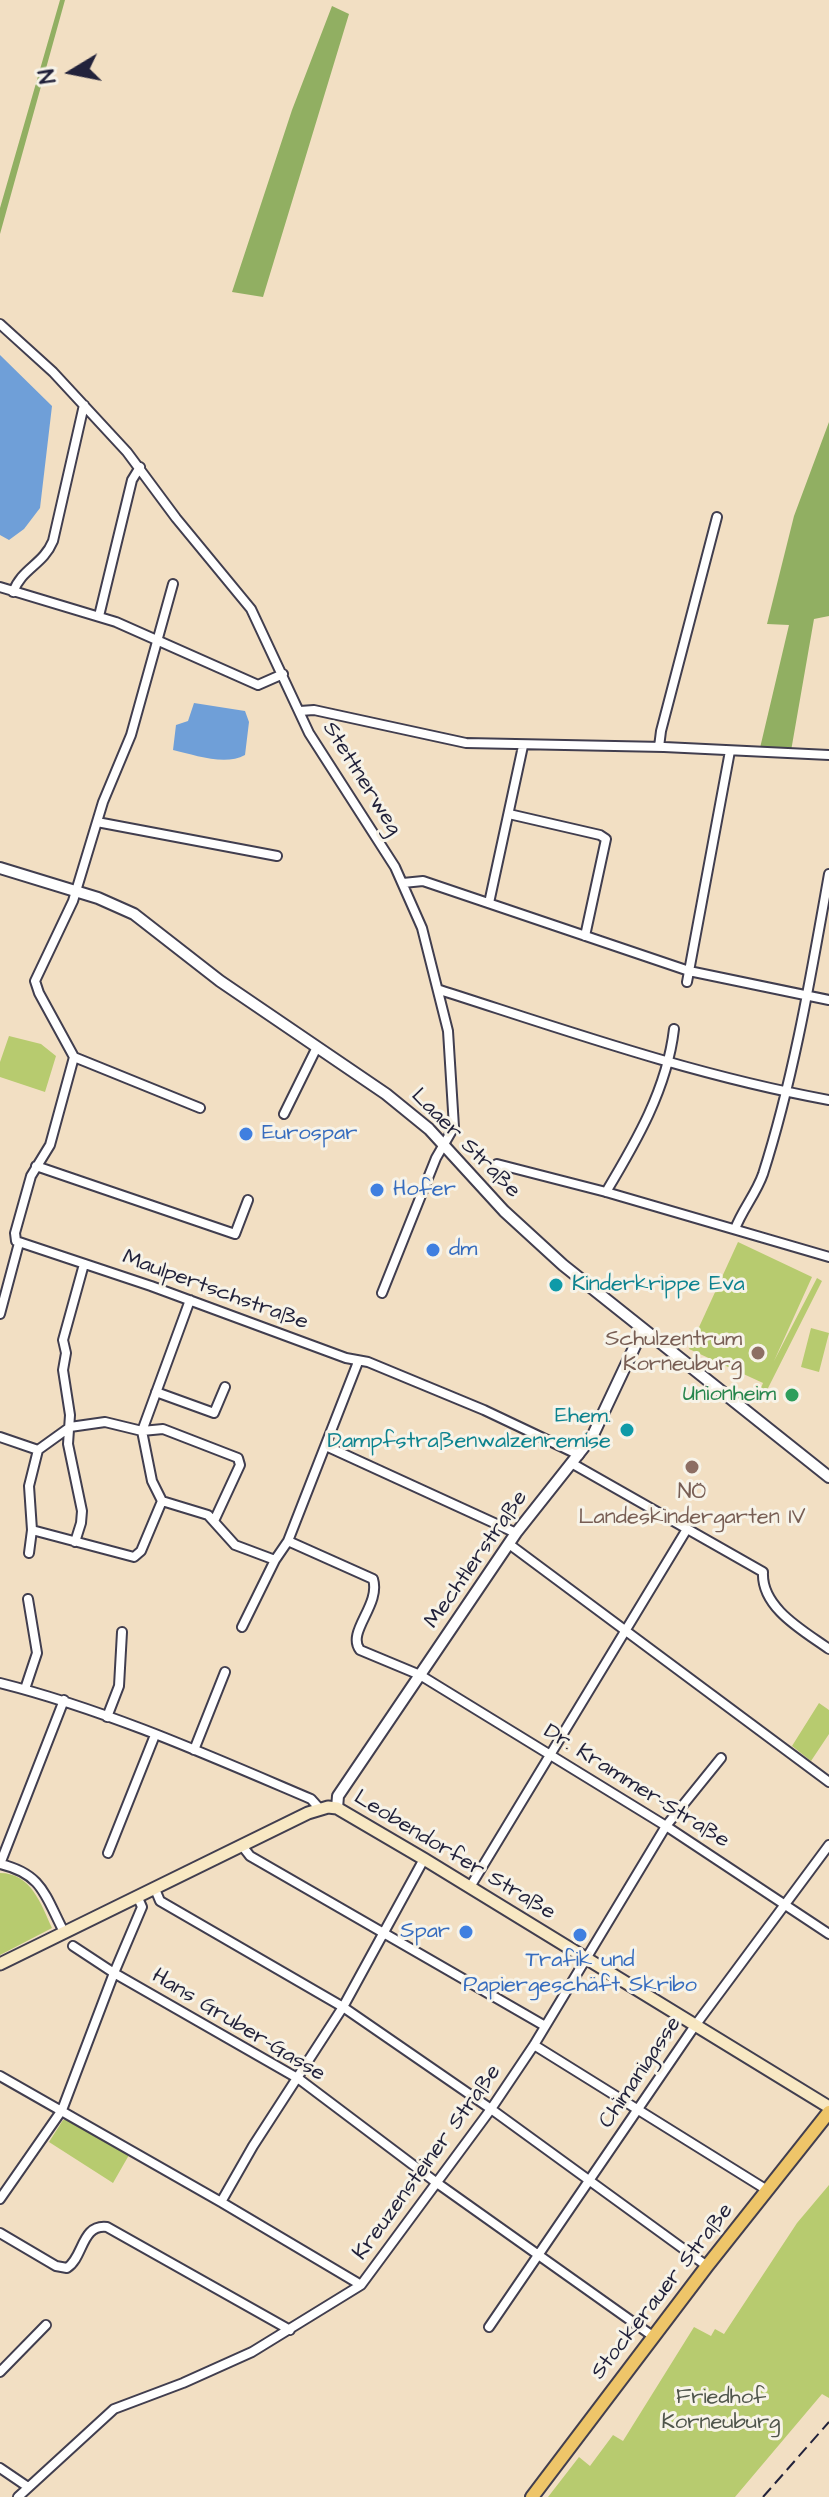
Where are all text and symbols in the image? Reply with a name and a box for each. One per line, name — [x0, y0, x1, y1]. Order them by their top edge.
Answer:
north arrow — [32, 32, 112, 112]
text: N — [31, 67, 64, 86]
street label: Stettnerweg — [316, 717, 406, 841]
street label: Laaer Straße — [405, 1084, 525, 1204]
place label: Eurospar — [262, 1121, 357, 1147]
marker: Eurospar — [237, 1125, 255, 1143]
place label: Hofer — [393, 1177, 456, 1203]
marker: Hofer — [368, 1181, 386, 1199]
place label: dm — [449, 1237, 477, 1263]
marker: dm — [424, 1241, 442, 1259]
street label: Maulpertschstraße — [118, 1245, 312, 1337]
place label: Kinderkrippe Eva — [572, 1272, 745, 1298]
marker: Kinderkrippe Eva — [547, 1276, 565, 1294]
place label: Schulzentrum Korneuburg — [605, 1327, 742, 1378]
marker: Schulzentrum Korneuburg — [749, 1344, 767, 1362]
place label: Unionheim — [683, 1382, 776, 1408]
marker: Unionheim — [783, 1386, 801, 1404]
place label: Ehem. Dampfstraßenwalzenremise — [328, 1404, 611, 1456]
marker: Ehem. Dampfstraßenwalzenremise — [618, 1421, 636, 1439]
marker: NÖ Landeskindergarten IV — [683, 1458, 701, 1476]
place label: NÖ Landeskindergarten IV — [578, 1480, 806, 1532]
street label: Mechtlerstraße — [420, 1486, 534, 1634]
street label: Dr. Krammer-Straße — [538, 1719, 734, 1855]
street label: Leobendorfer Straße — [348, 1785, 560, 1927]
place label: Spar — [400, 1919, 450, 1945]
marker: Spar — [457, 1923, 475, 1941]
marker: Trafik und Papiergeschäft Skribo — [571, 1926, 589, 1944]
place label: Trafik und Papiergeschäft Skribo — [463, 1948, 697, 2000]
street label: Hans Gruber-Gasse — [147, 1964, 329, 2088]
street label: Chimanigasse — [594, 2012, 688, 2134]
street label: Kreuzensteiner Straße — [348, 2060, 508, 2266]
street label: Stockerauer Straße — [586, 2199, 740, 2385]
park label: Friedhof Korneuburg — [662, 2385, 780, 2436]

